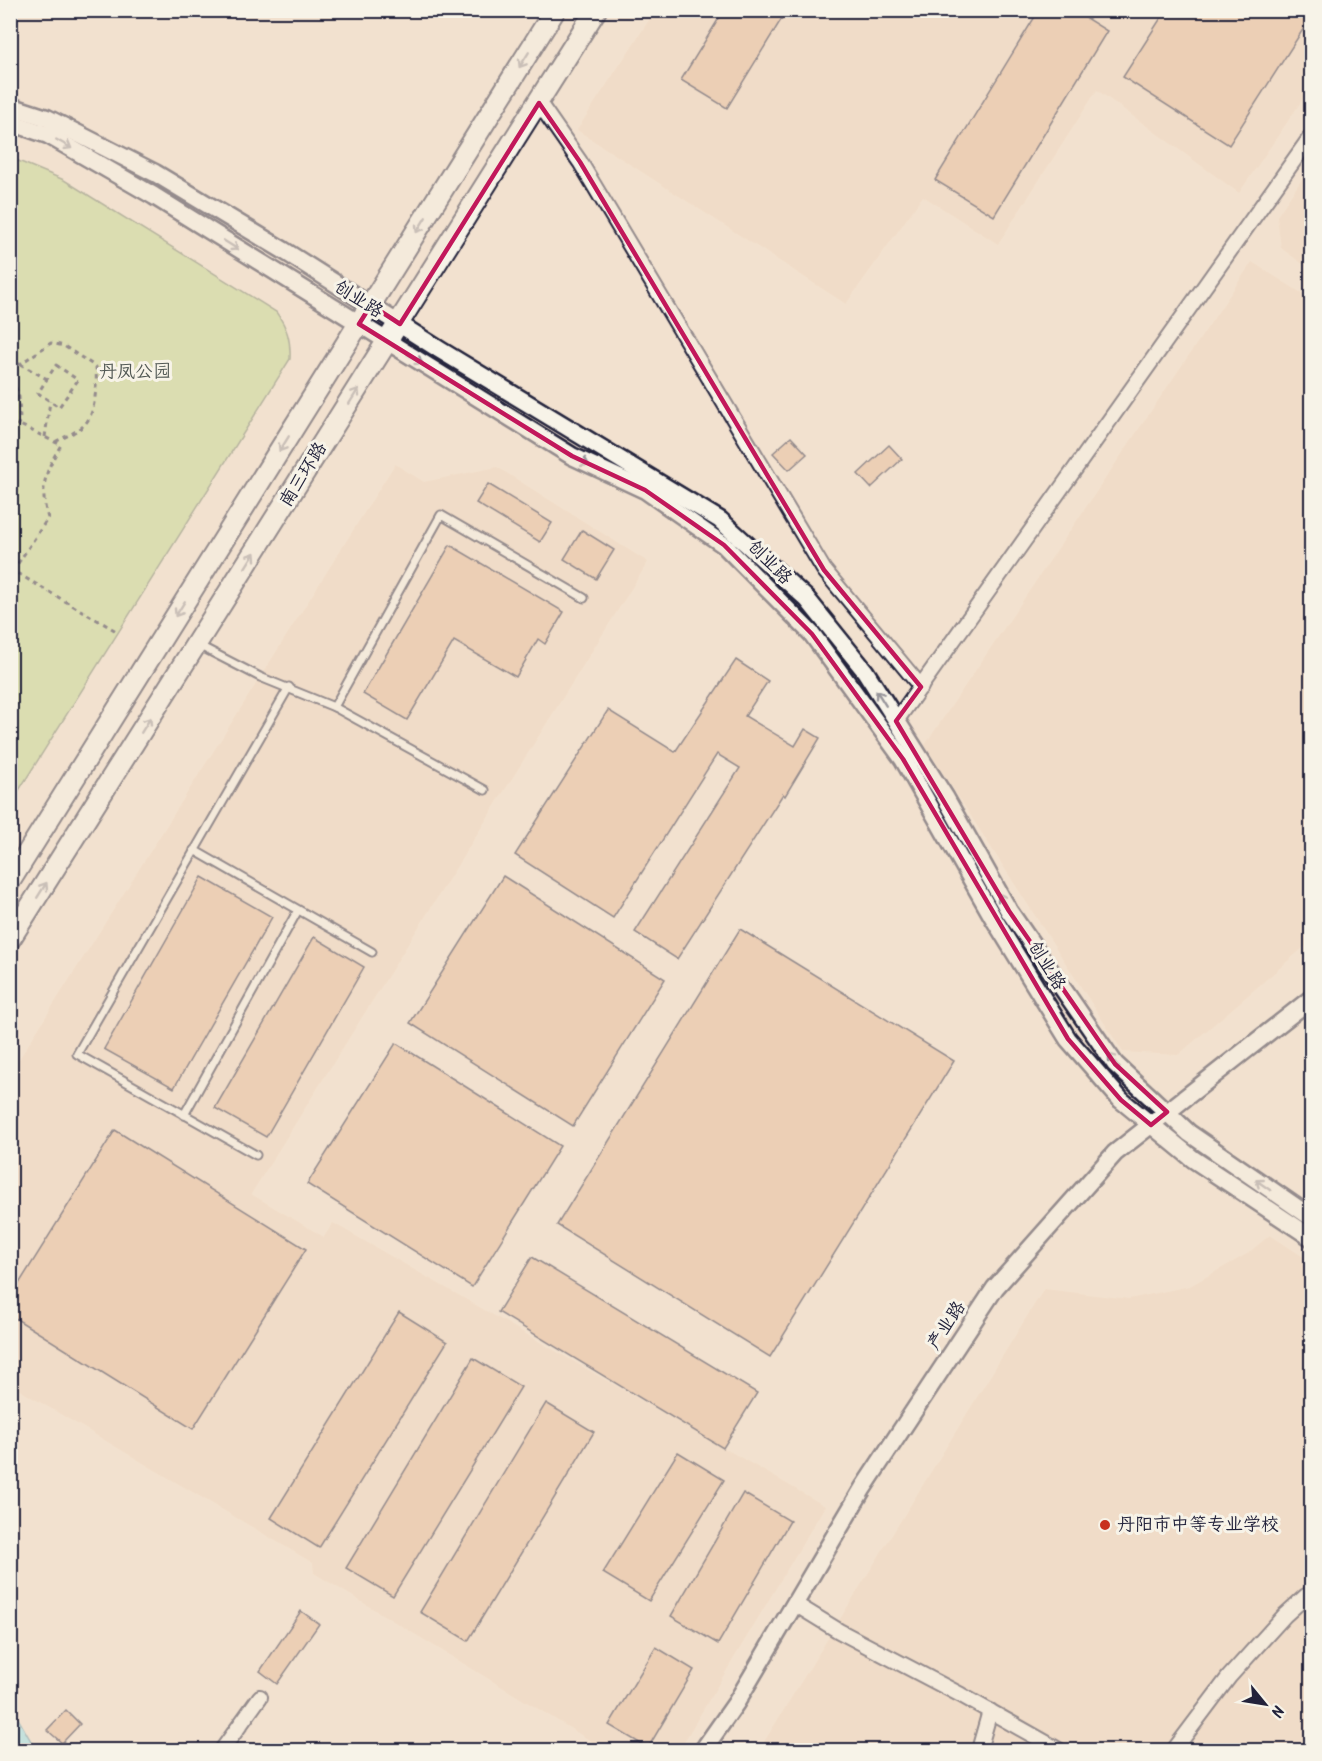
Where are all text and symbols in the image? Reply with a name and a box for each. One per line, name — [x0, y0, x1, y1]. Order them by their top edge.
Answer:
one-way arrow — [518, 51, 530, 68]
one-way arrow — [55, 139, 72, 151]
one-way arrow — [414, 216, 426, 233]
one-way arrow — [223, 238, 240, 251]
street label: 创业路 — [327, 273, 389, 327]
one-way arrow — [406, 353, 423, 365]
park label: 丹凤公园 — [99, 358, 171, 387]
one-way arrow — [348, 387, 361, 404]
one-way arrow — [277, 435, 289, 452]
street label: 南三环路 — [273, 437, 335, 513]
one-way arrow — [572, 456, 590, 467]
street label: 创业路 — [740, 534, 798, 592]
one-way arrow — [244, 552, 257, 569]
one-way arrow — [174, 600, 186, 617]
one-way arrow — [875, 689, 888, 706]
one-way arrow — [140, 717, 152, 734]
one-way arrow — [36, 882, 48, 899]
one-way arrow — [997, 893, 1009, 910]
street label: 创业路 — [1019, 935, 1073, 997]
one-way arrow — [1107, 1053, 1120, 1069]
one-way arrow — [1256, 1179, 1272, 1191]
street label: 产业路 — [920, 1295, 974, 1357]
place label: 丹阳市中等专业学校 — [1117, 1511, 1279, 1540]
marker: 丹阳市中等专业学校 — [1098, 1518, 1112, 1532]
north arrow — [1235, 1674, 1295, 1734]
text: N — [1263, 1700, 1290, 1721]

